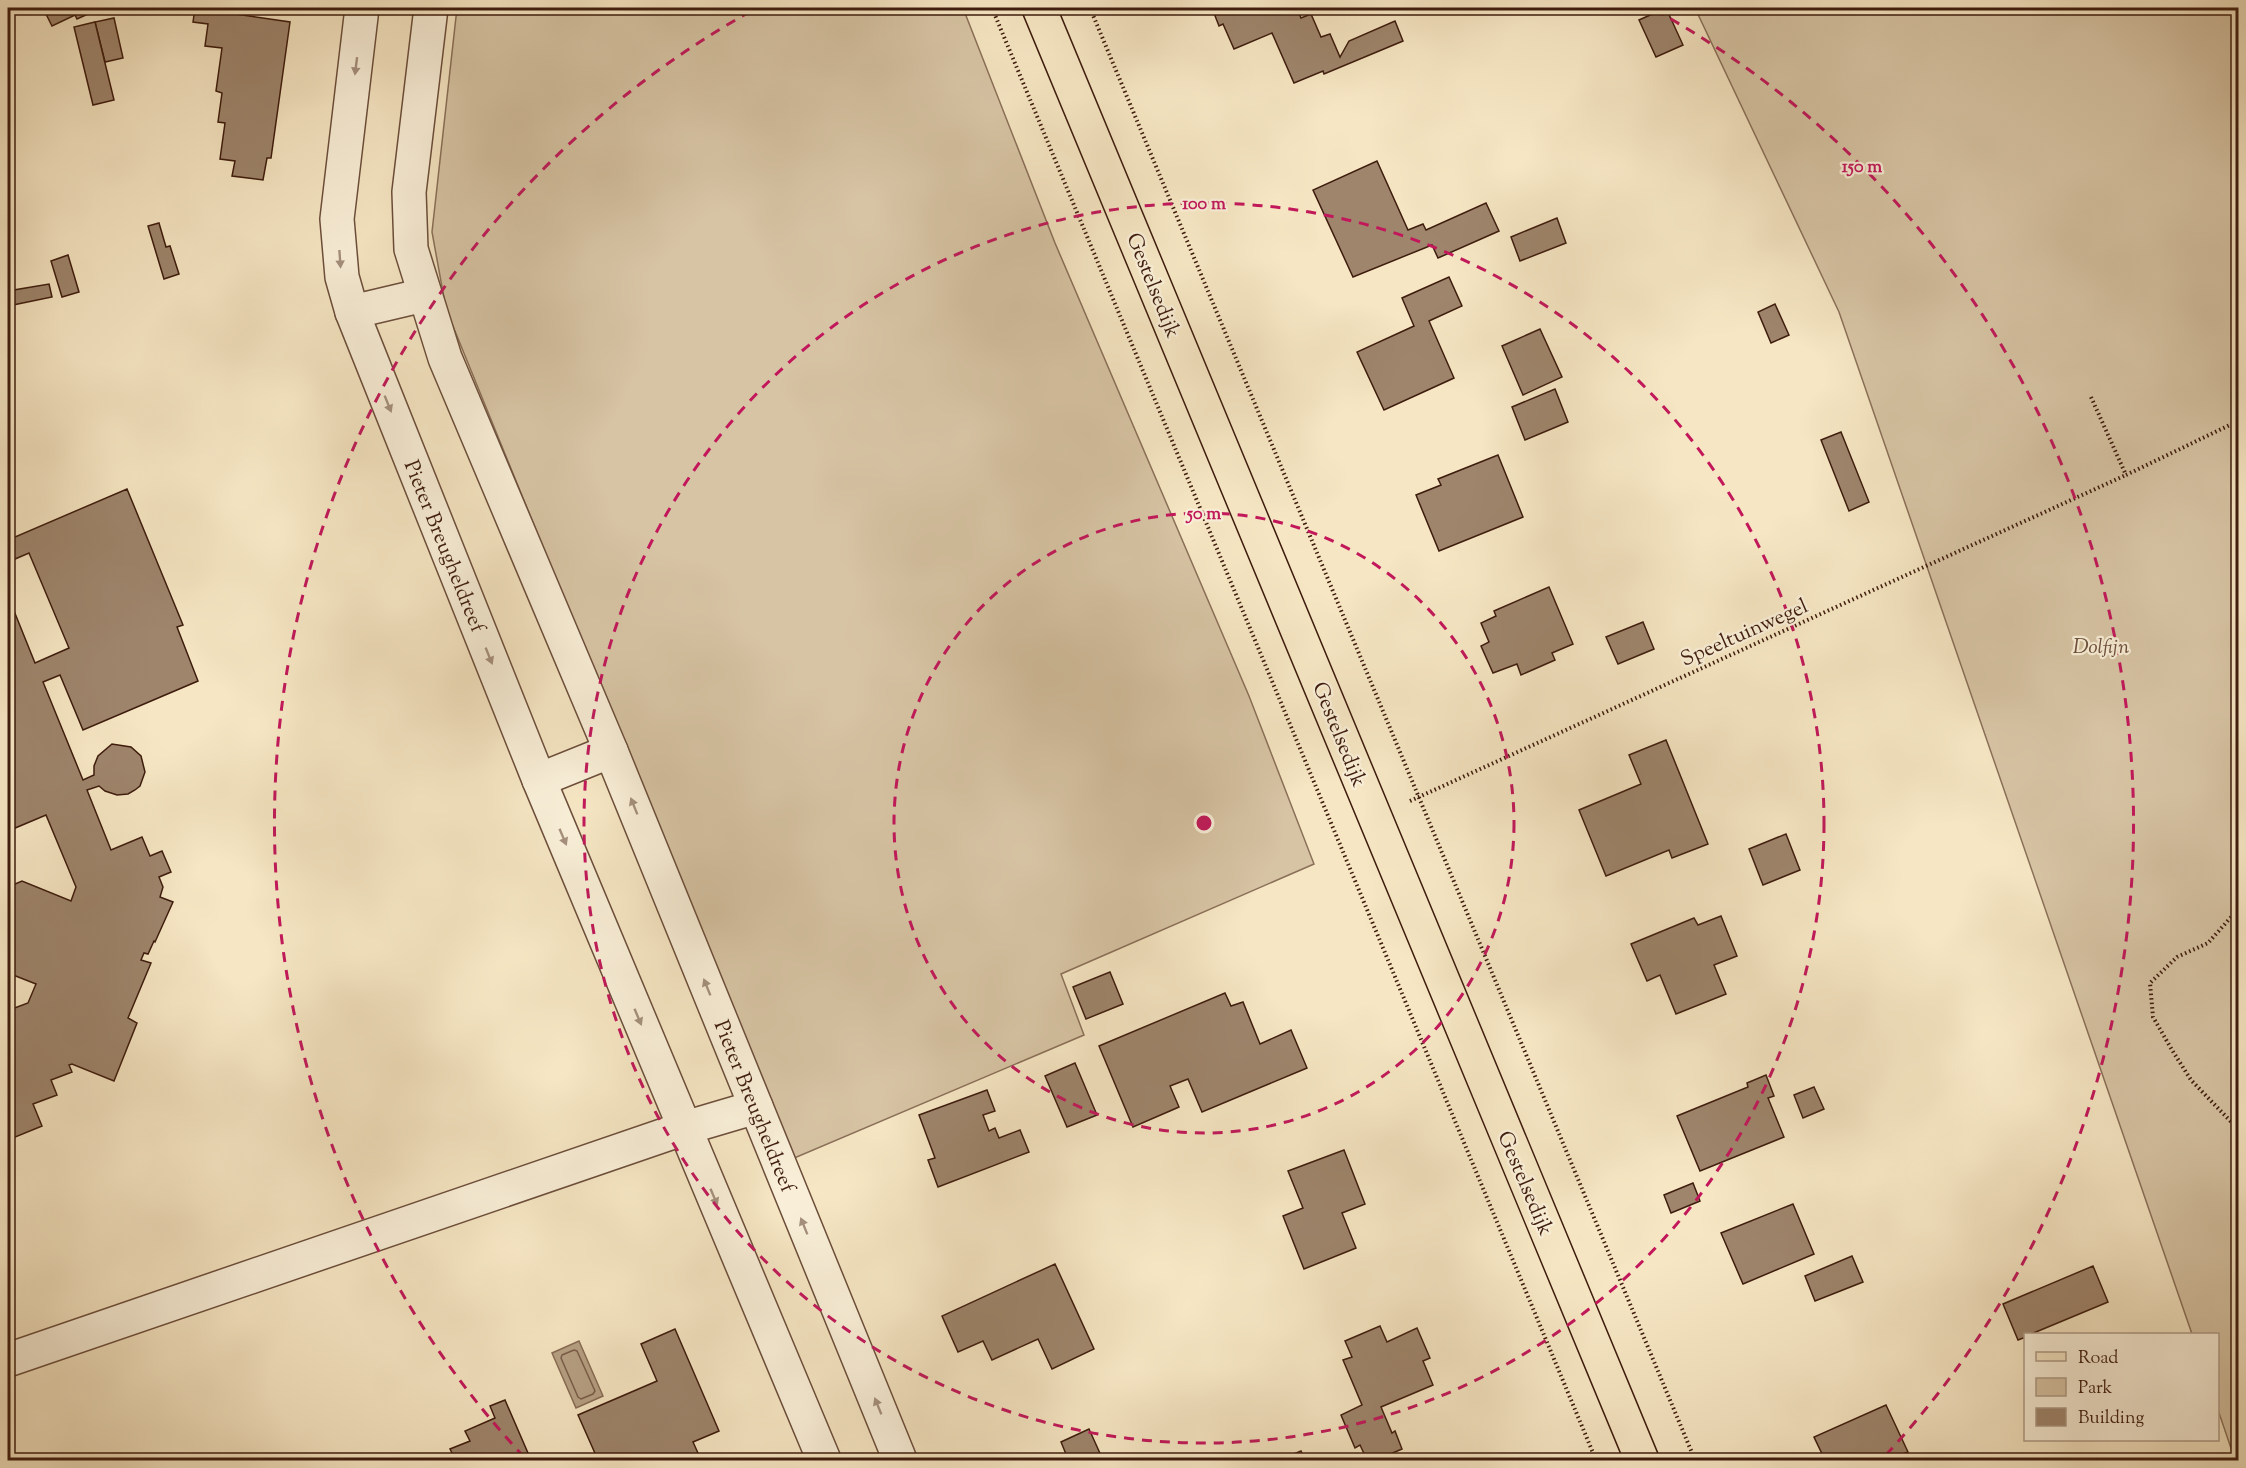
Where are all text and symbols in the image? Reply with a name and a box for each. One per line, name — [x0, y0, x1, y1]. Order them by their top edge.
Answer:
one-way arrow — [351, 56, 360, 75]
text: 150 m — [1842, 155, 1882, 181]
text: 100 m — [1182, 192, 1226, 218]
street label: Gestelsedijk — [1117, 229, 1187, 343]
one-way arrow — [336, 250, 345, 269]
one-way arrow — [384, 395, 393, 413]
street label: Pieter Breugheldreef — [395, 456, 492, 639]
text: 50 m — [1185, 502, 1221, 528]
street label: Speeltuinwegel — [1676, 592, 1814, 675]
park label: Dolfijn — [2073, 633, 2129, 663]
one-way arrow — [484, 648, 494, 666]
street label: Gestelsedijk — [1303, 678, 1373, 792]
one-way arrow — [629, 797, 638, 815]
centre of rings — [1194, 813, 1214, 833]
one-way arrow — [559, 828, 568, 846]
one-way arrow — [702, 977, 712, 995]
one-way arrow — [633, 1008, 643, 1026]
street label: Pieter Breugheldreef — [705, 1016, 802, 1199]
street label: Gestelsedijk — [1489, 1127, 1560, 1241]
one-way arrow — [709, 1188, 719, 1206]
one-way arrow — [799, 1216, 809, 1234]
legend — [2024, 1333, 2219, 1441]
text: Road — [2078, 1346, 2118, 1372]
text: Park — [2078, 1376, 2113, 1402]
one-way arrow — [873, 1397, 883, 1415]
text: Building — [2078, 1406, 2144, 1432]

